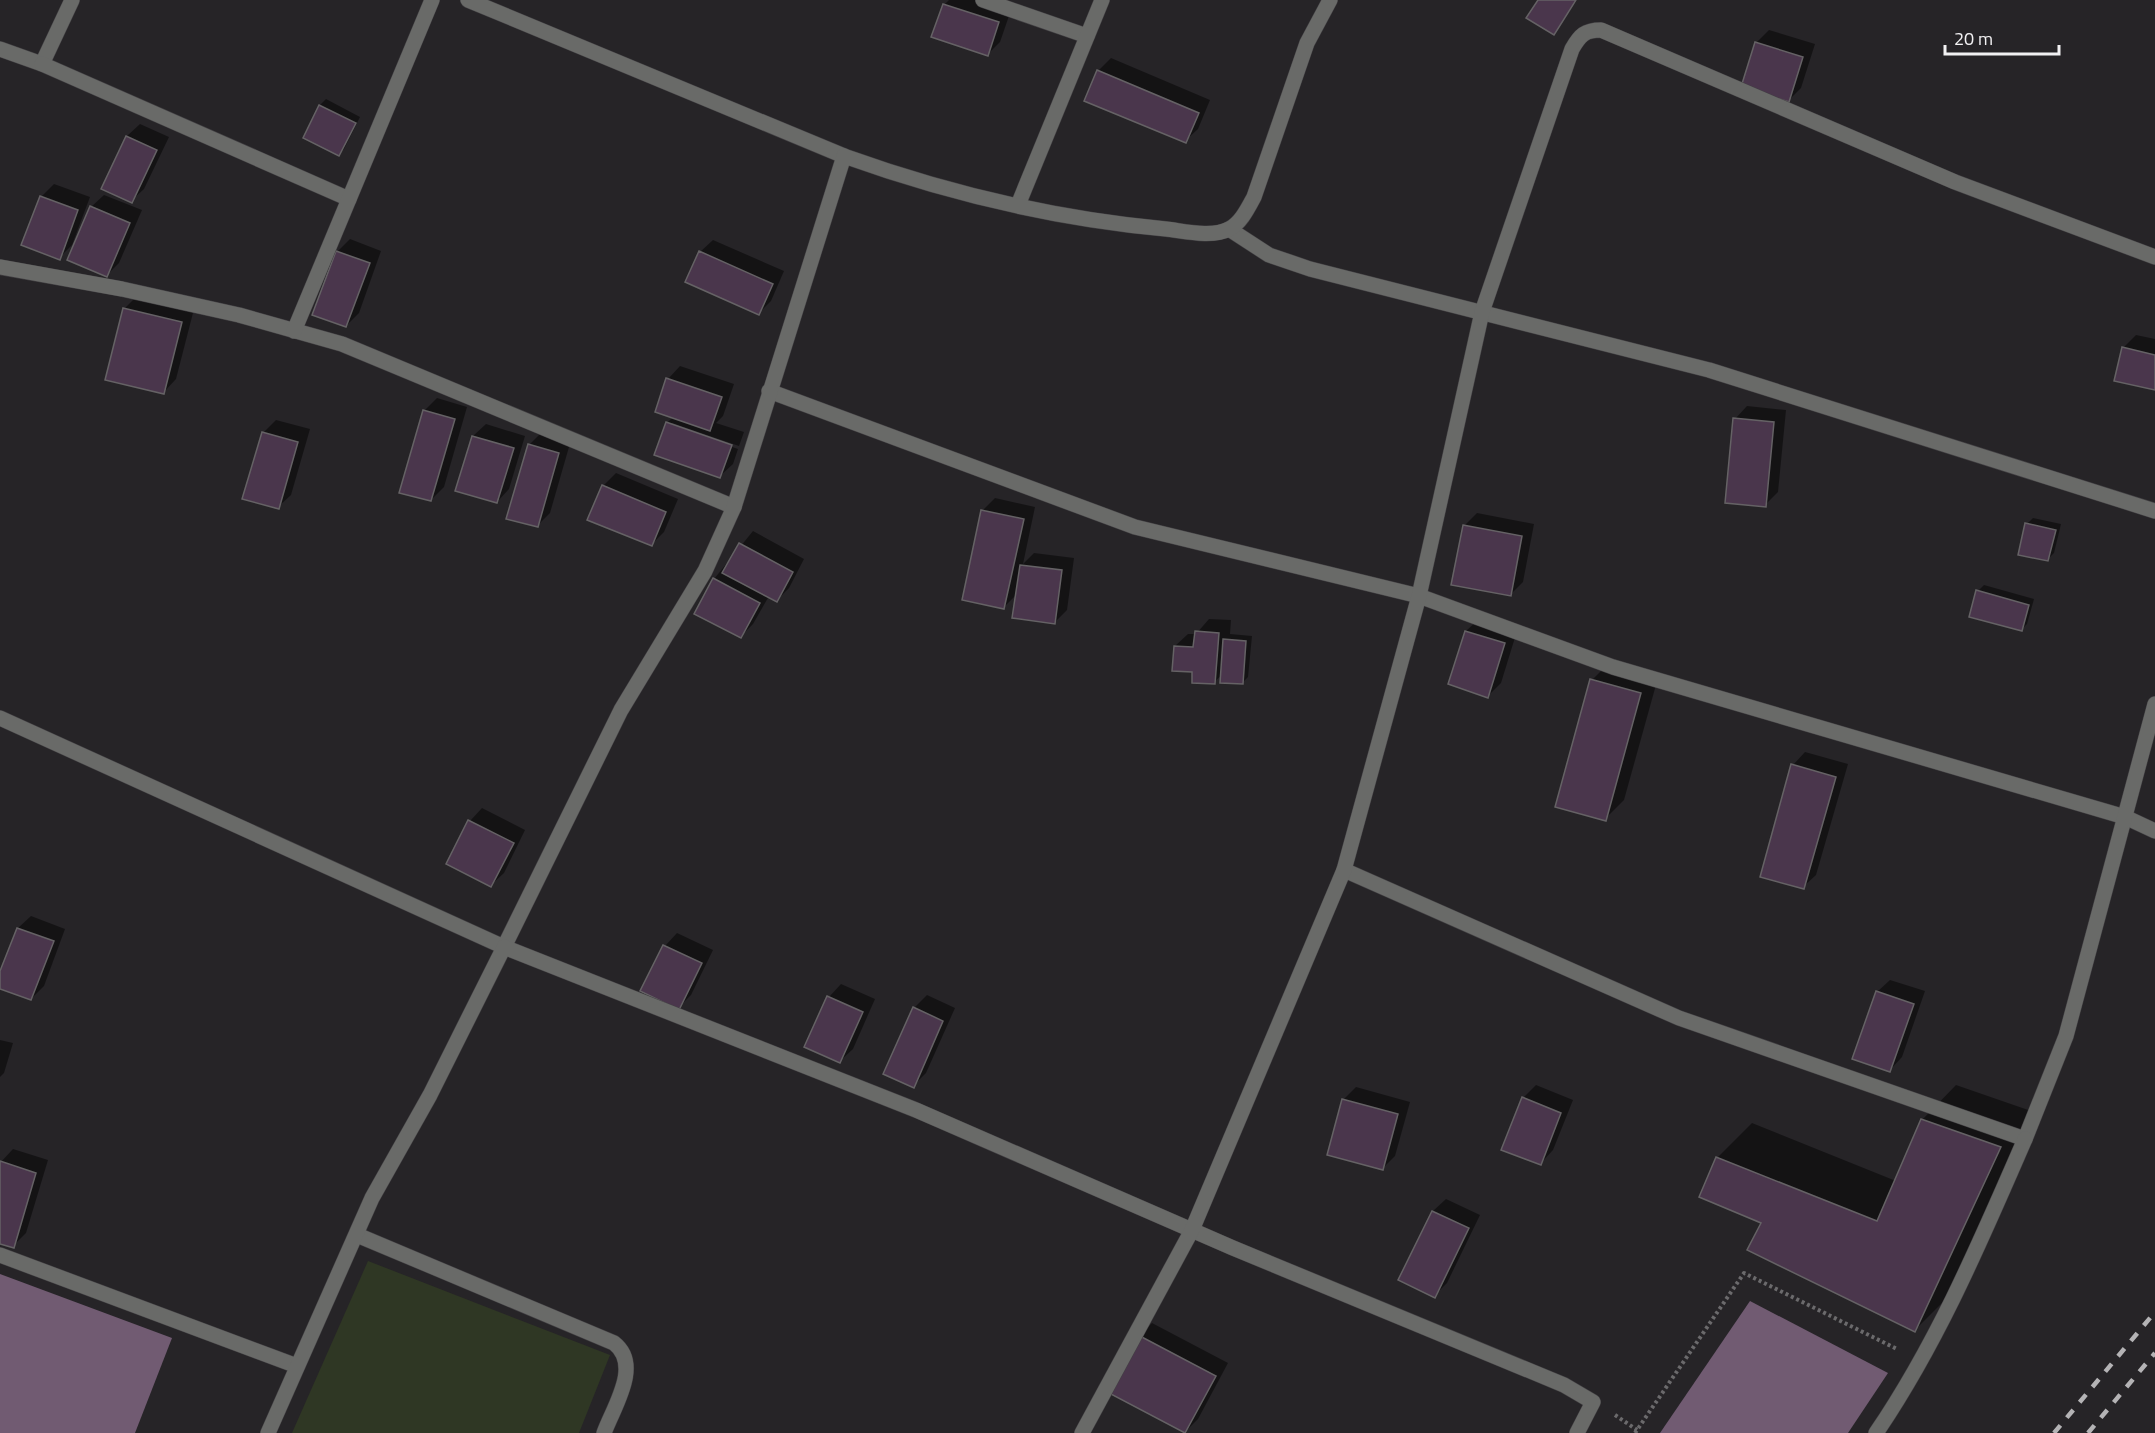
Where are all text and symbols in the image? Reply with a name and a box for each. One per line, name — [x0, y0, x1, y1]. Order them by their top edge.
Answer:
scale bar — [1945, 18, 2059, 56]
text: 20 m — [1954, 25, 1993, 52]

